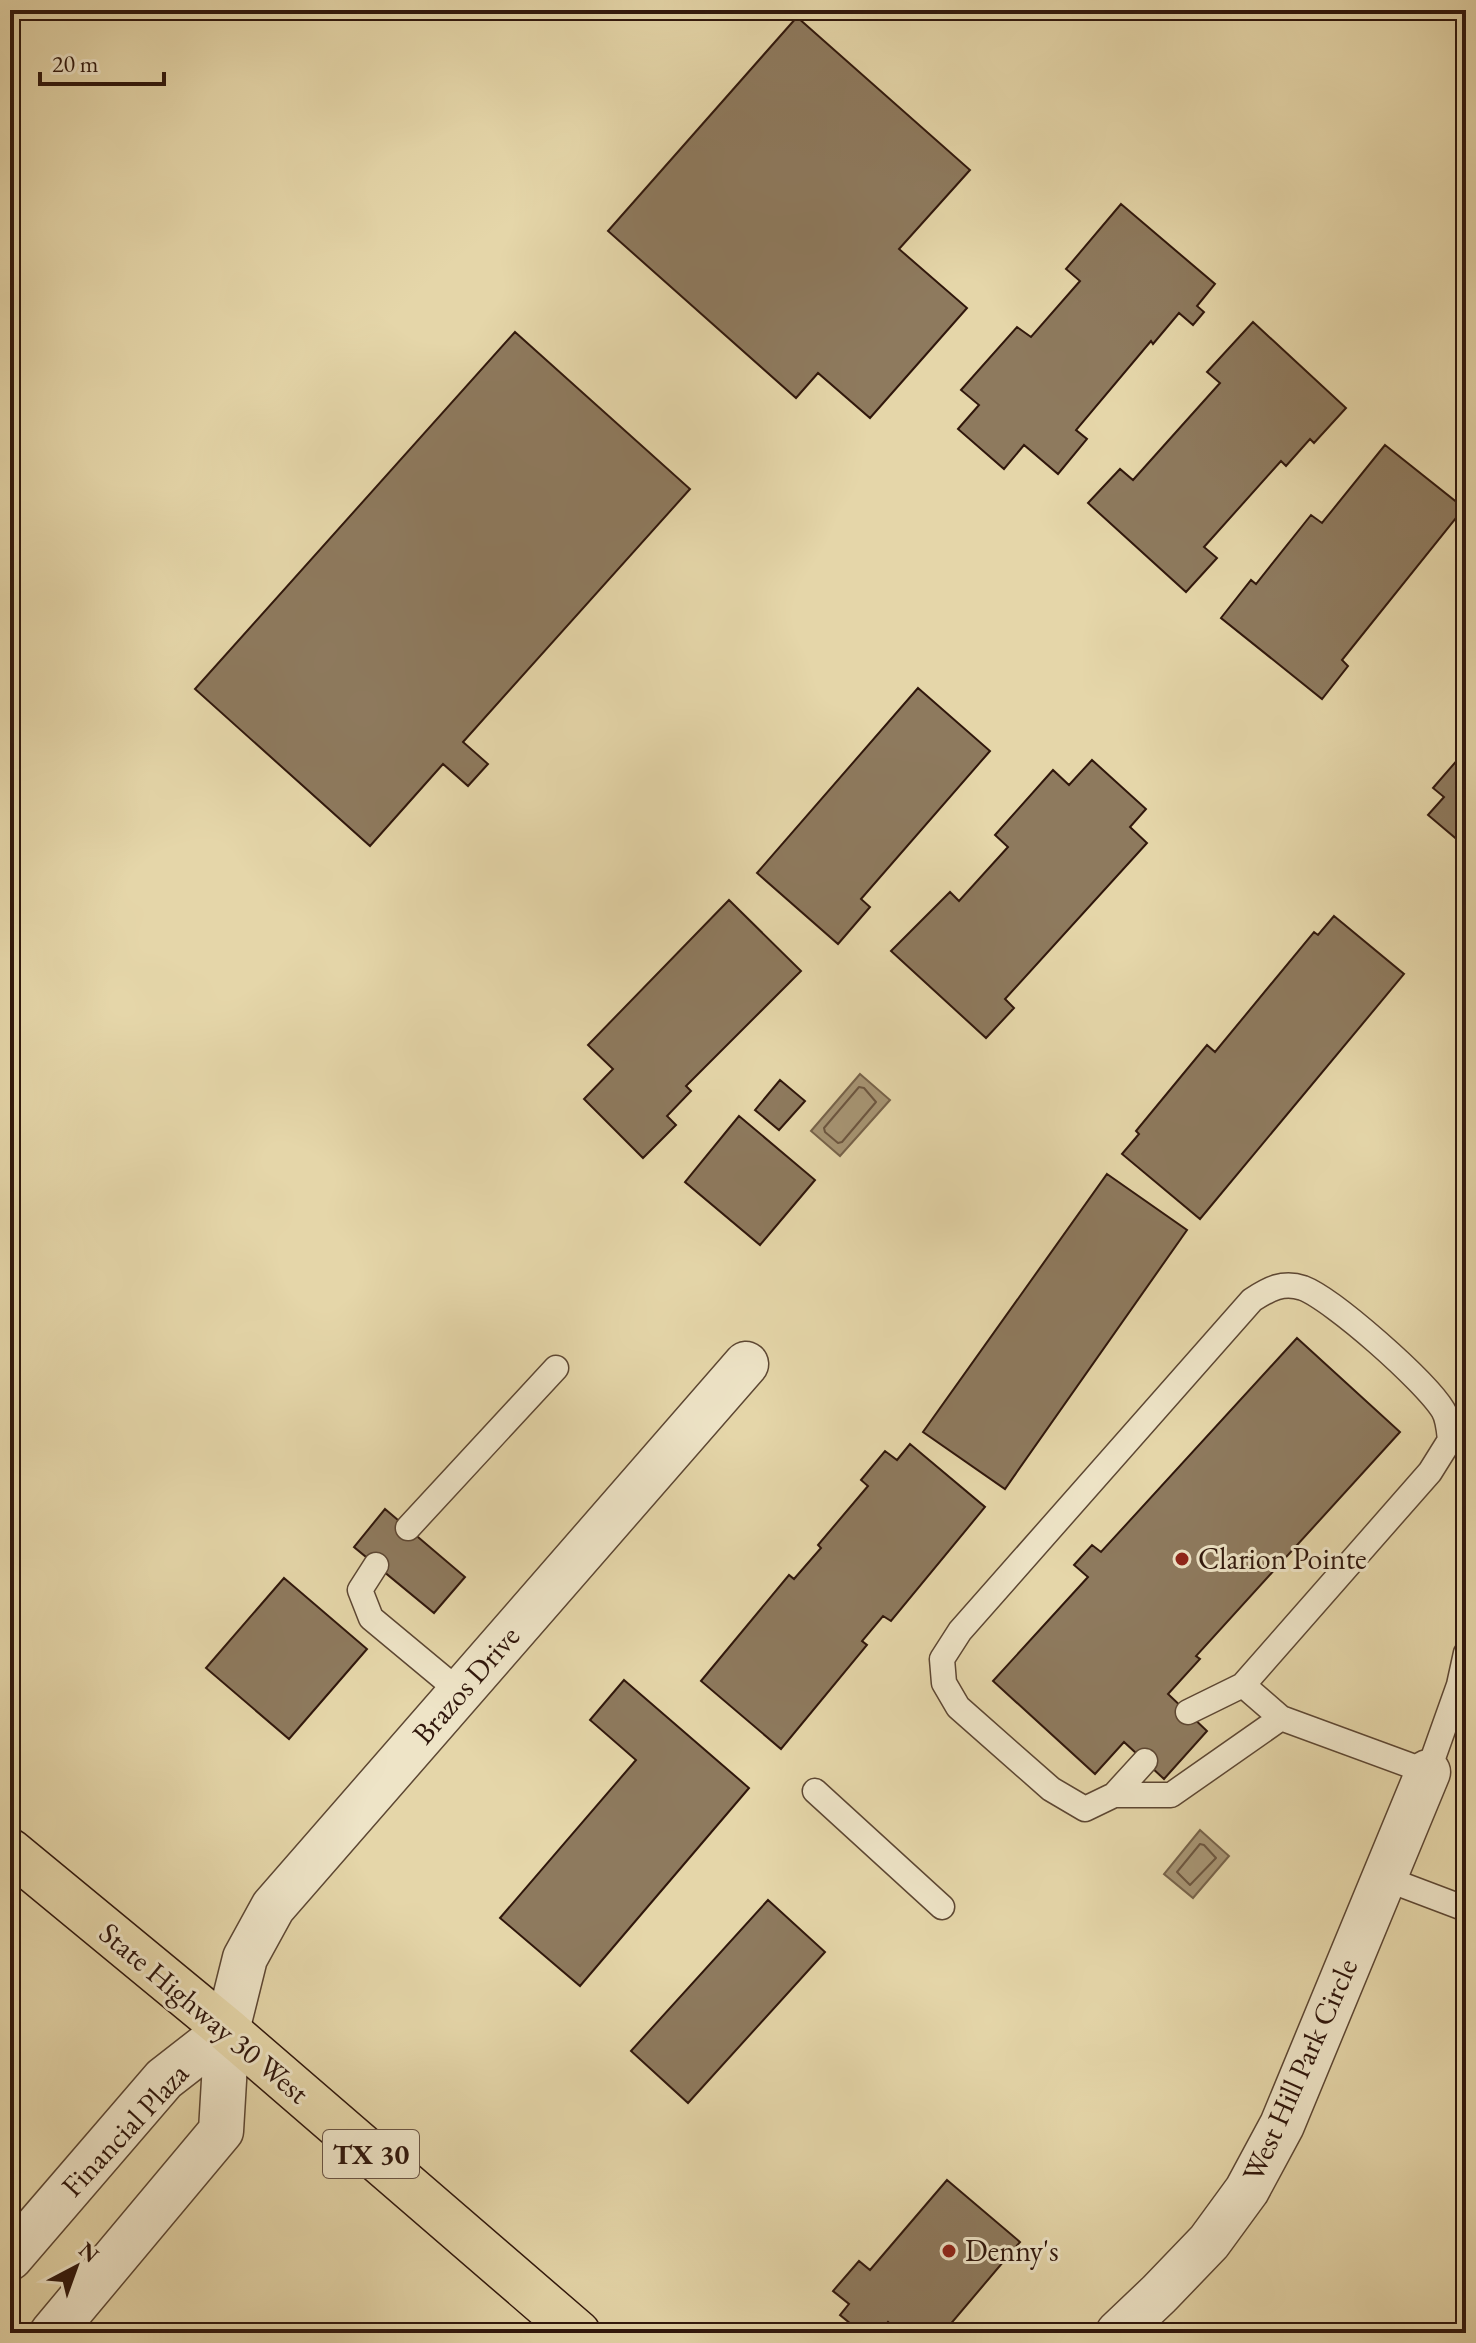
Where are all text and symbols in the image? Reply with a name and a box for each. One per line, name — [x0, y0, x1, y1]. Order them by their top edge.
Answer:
scale bar — [40, 36, 164, 86]
text: 20 m — [52, 48, 99, 79]
place label: Clarion Pointe — [1198, 1539, 1367, 1578]
marker: Clarion Pointe — [1173, 1550, 1191, 1568]
street label: Brazos Drive — [403, 1617, 528, 1752]
street label: State Highway 30 West — [91, 1913, 318, 2112]
street label: West Hill Park Circle — [1233, 1952, 1366, 2187]
street label: Financial Plaza — [53, 2054, 197, 2205]
road number: TX 30 — [323, 2130, 419, 2178]
north arrow — [36, 2227, 116, 2307]
place label: Denny's — [965, 2231, 1059, 2270]
text: N — [73, 2235, 105, 2269]
marker: Denny's — [940, 2242, 958, 2260]

